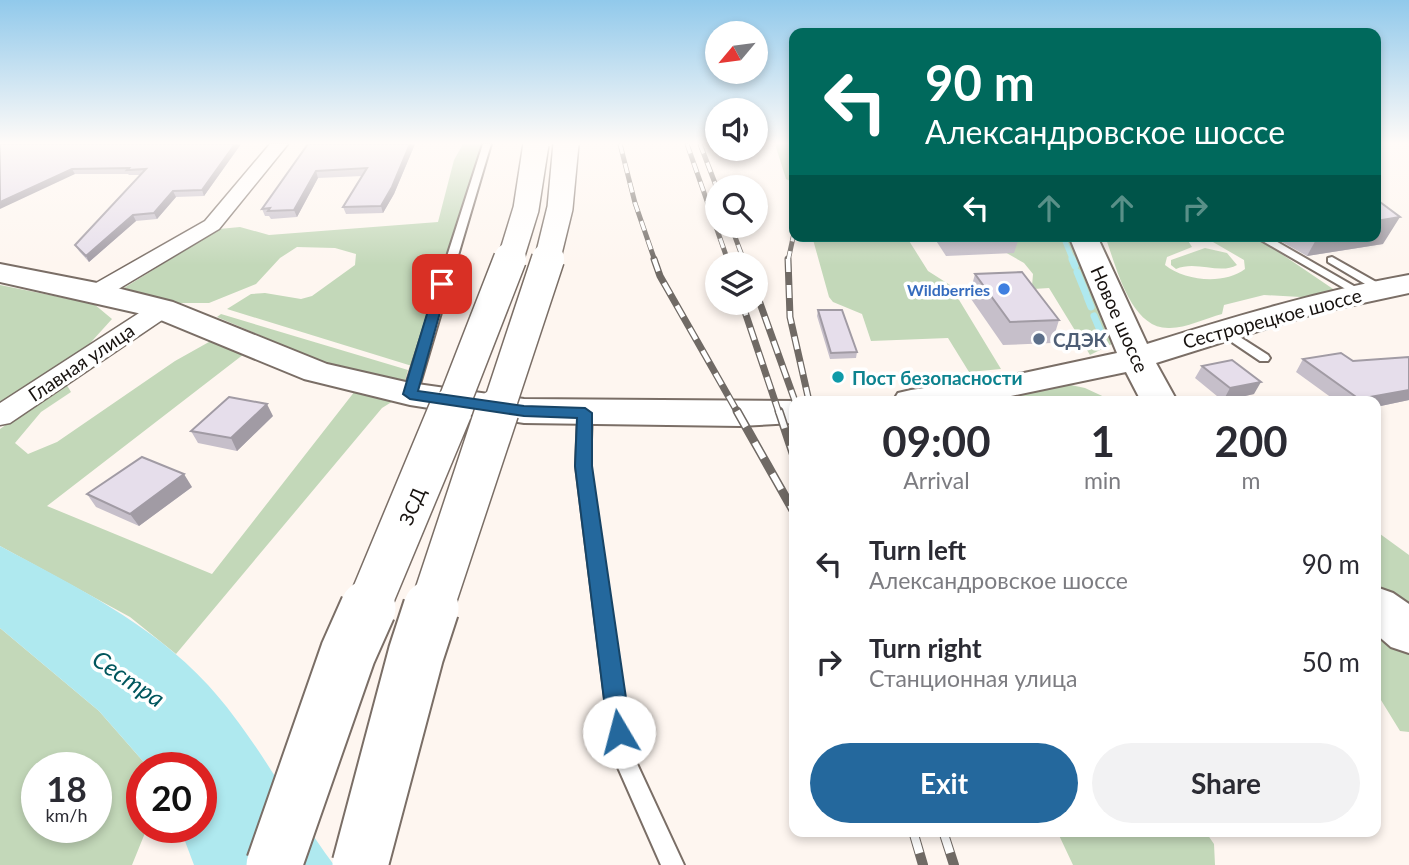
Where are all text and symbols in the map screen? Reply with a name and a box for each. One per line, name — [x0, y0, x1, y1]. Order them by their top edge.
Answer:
north arrow — [705, 21, 768, 84]
map controls — [705, 21, 768, 315]
text: 90 m — [925, 53, 1035, 111]
icon: left — [810, 56, 901, 147]
button: sound — [705, 98, 768, 161]
text: Александровское шоссе — [925, 112, 1285, 151]
button: search — [705, 175, 768, 238]
icon: left — [957, 189, 995, 227]
icon: ahead — [1030, 189, 1068, 227]
icon: ahead — [1103, 189, 1141, 227]
icon: right — [1176, 189, 1214, 227]
button: layers — [705, 252, 768, 315]
pin — [412, 254, 472, 314]
street label: Новое шоссе — [1086, 262, 1154, 376]
icon: arrive — [423, 265, 461, 303]
place label: Wildberries — [907, 280, 990, 299]
marker: Wildberries — [996, 281, 1012, 297]
street label: Сестрорецкое шоссе — [1180, 283, 1364, 353]
street label: Главная улица — [24, 318, 138, 406]
place label: СДЭК — [1053, 328, 1108, 351]
marker: СДЭК — [1031, 331, 1047, 347]
place label: Пост безопасности — [852, 366, 1023, 389]
marker: Пост безопасности — [830, 369, 846, 385]
text: 09:00 — [882, 416, 991, 466]
text: 1 — [1090, 416, 1115, 466]
text: 200 — [1215, 416, 1288, 466]
text: Arrival — [903, 466, 970, 494]
text: min — [1084, 466, 1121, 494]
text: m — [1242, 466, 1261, 494]
street label: ЗСД — [394, 484, 430, 528]
text: Turn left — [869, 534, 966, 566]
icon: left — [810, 545, 848, 583]
text: 90 m — [1302, 548, 1360, 580]
text: Александровское шоссе — [869, 566, 1128, 594]
text: Turn right — [869, 632, 982, 664]
water label: Сестра — [87, 643, 171, 713]
icon: right — [810, 643, 848, 681]
text: 50 m — [1302, 646, 1360, 678]
text: Станционная улица — [869, 664, 1077, 692]
position arrow — [582, 695, 656, 769]
button: Exit — [810, 743, 1078, 823]
button: Share — [1092, 743, 1360, 823]
speed limit sign: 20 — [126, 752, 217, 843]
text: 18 — [46, 767, 87, 809]
text: km/h — [45, 804, 88, 826]

